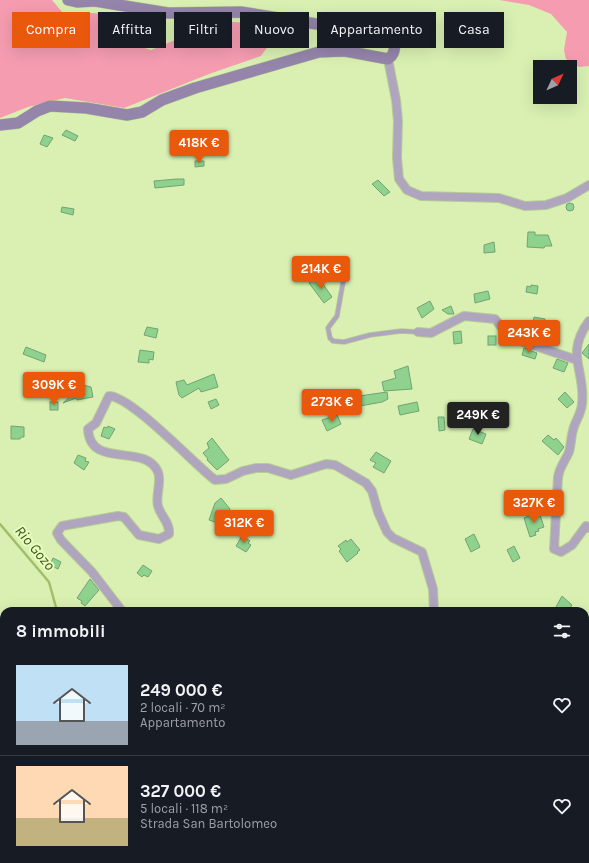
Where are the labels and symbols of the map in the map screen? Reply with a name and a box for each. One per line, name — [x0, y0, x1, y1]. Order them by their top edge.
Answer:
north arrow — [533, 60, 577, 104]
pin: 418K € — [166, 130, 232, 164]
pin: 214K € — [288, 256, 354, 290]
pin: 243K € — [496, 320, 562, 354]
pin: 309K € — [21, 372, 87, 406]
pin: 273K € — [299, 389, 365, 423]
pin: 249K € — [445, 402, 511, 436]
pin: 327K € — [501, 490, 567, 524]
pin: 312K € — [211, 510, 277, 544]
water label: Rio Gozo — [11, 522, 59, 574]

